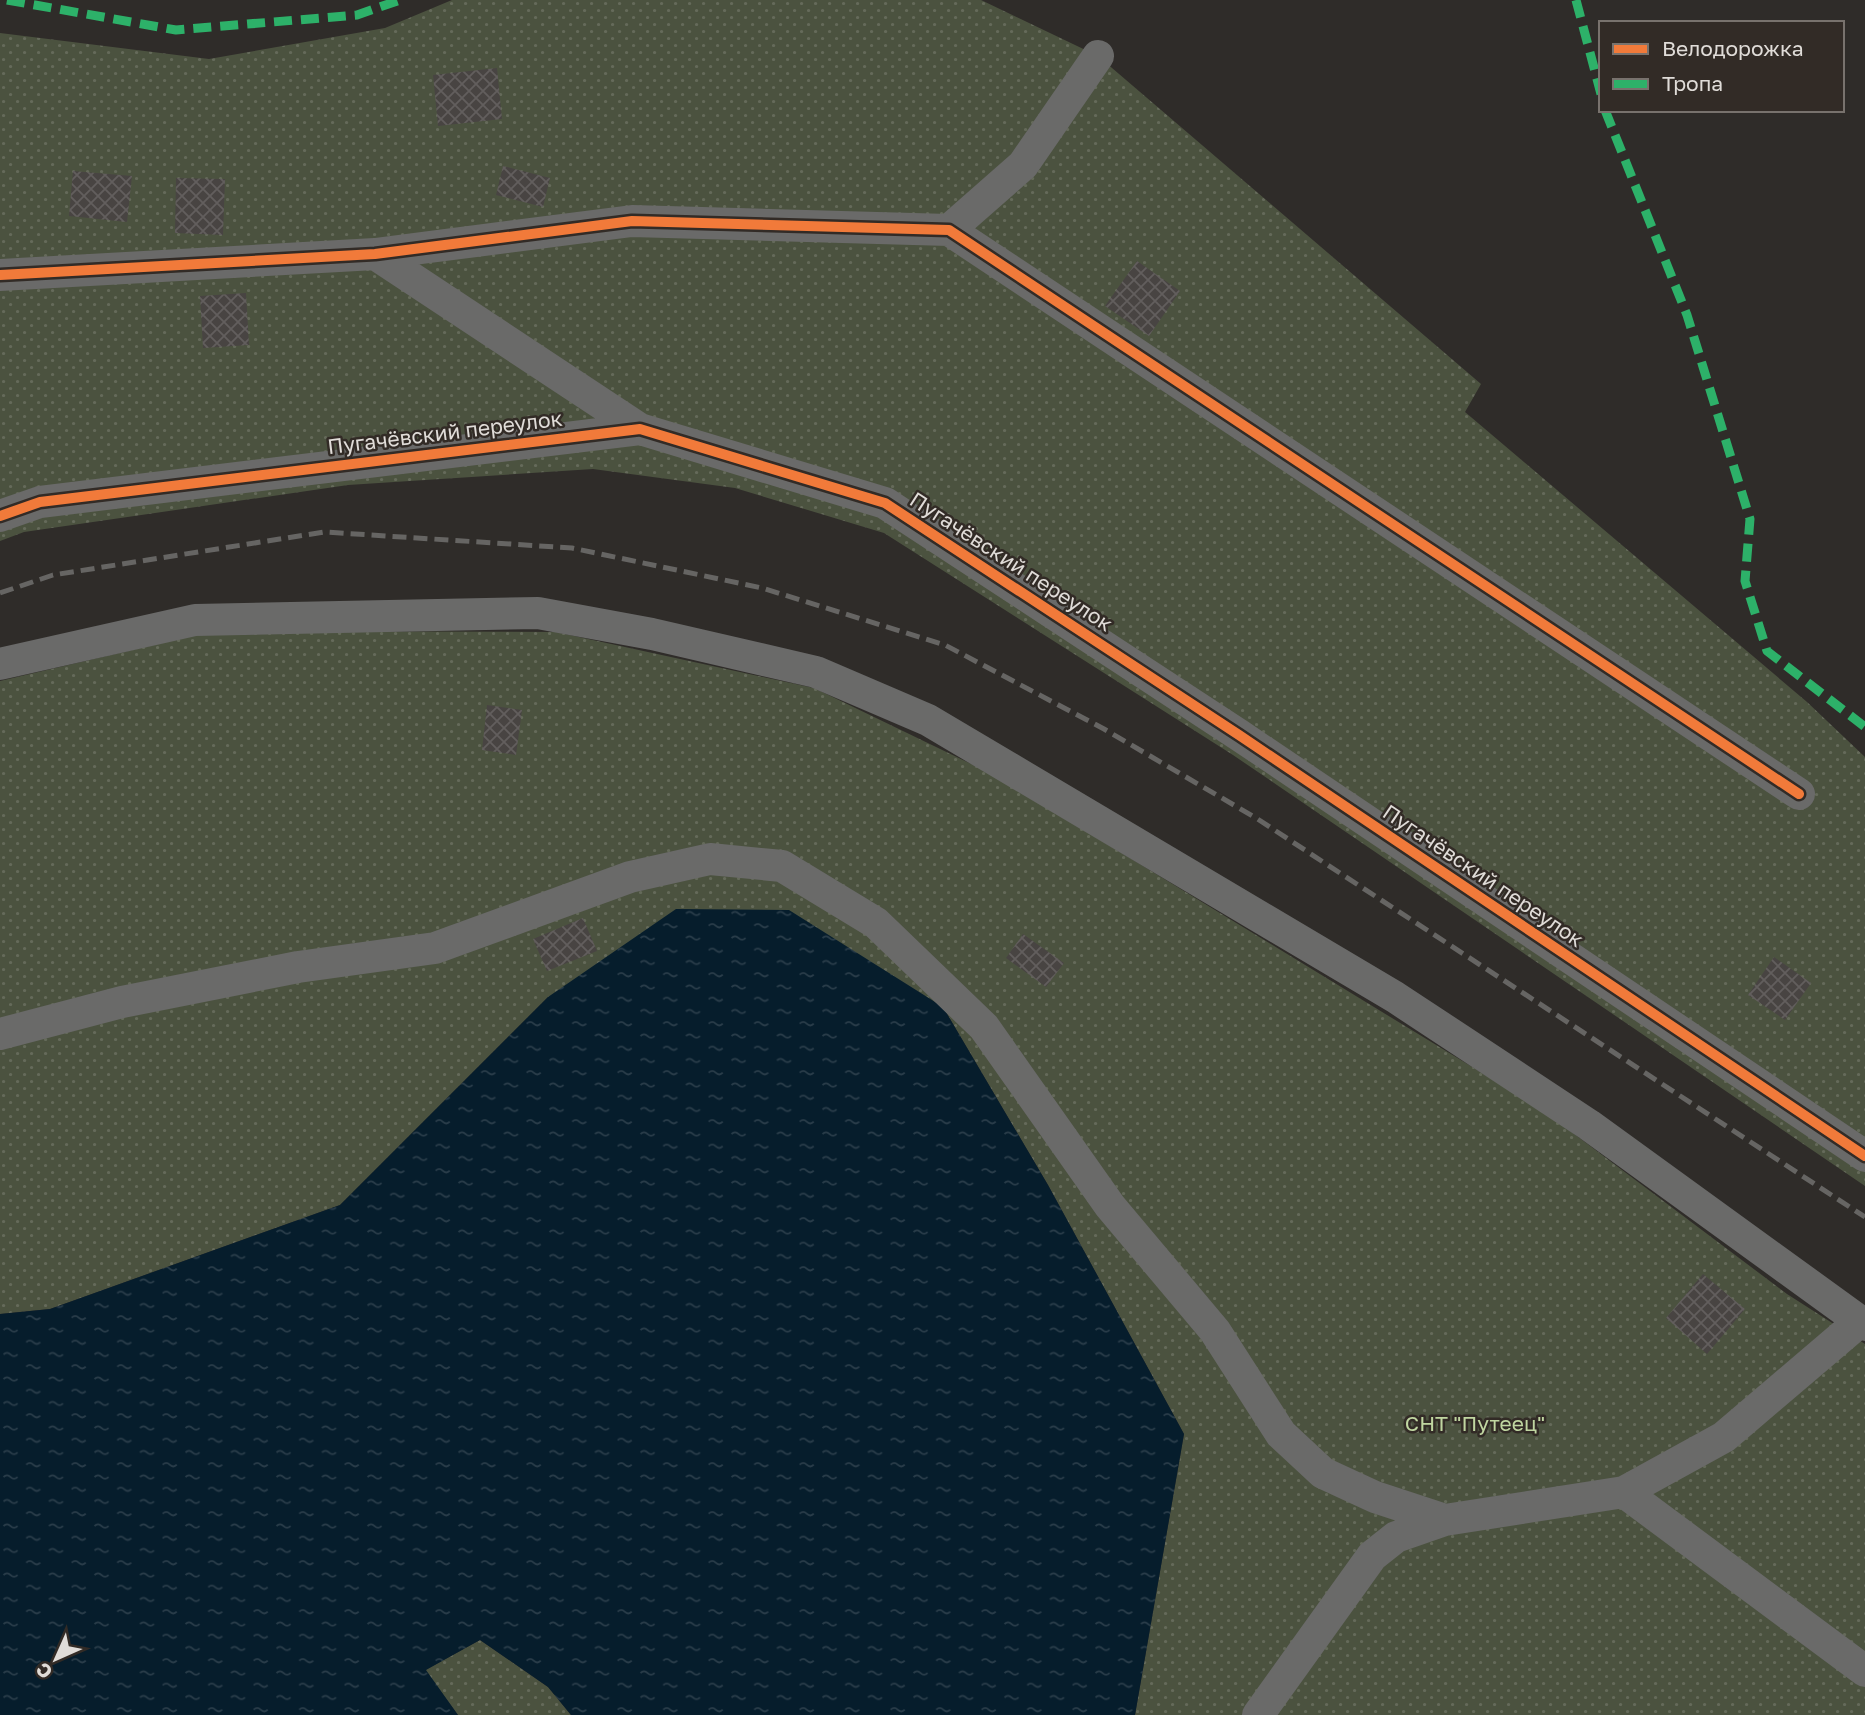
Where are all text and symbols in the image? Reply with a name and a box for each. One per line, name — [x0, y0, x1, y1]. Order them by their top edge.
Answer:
legend — [1599, 21, 1844, 112]
text: Велодорожка — [1662, 35, 1804, 61]
text: Тропа — [1662, 70, 1723, 96]
street label: Пугачёвский переулок — [326, 405, 564, 459]
street label: Пугачёвский переулок — [905, 486, 1118, 636]
street label: Пугачёвский переулок — [1378, 798, 1589, 952]
park label: СНТ "Путеец" — [1405, 1410, 1545, 1436]
north arrow — [21, 1624, 91, 1694]
text: С — [31, 1658, 57, 1684]

